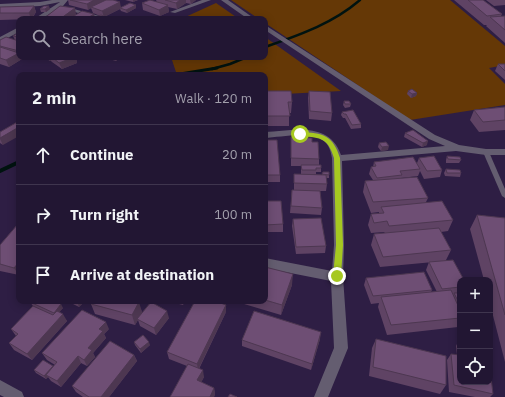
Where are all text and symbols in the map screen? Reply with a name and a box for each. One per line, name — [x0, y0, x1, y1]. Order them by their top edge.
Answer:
search box — [16, 16, 268, 60]
icon: search — [30, 27, 52, 49]
text: Search here — [62, 29, 142, 48]
text: 2 min — [32, 87, 76, 109]
text: Walk · 120 m — [175, 90, 252, 107]
route start — [291, 125, 309, 143]
icon: ahead — [32, 144, 54, 166]
text: Continue — [70, 145, 134, 164]
text: 20 m — [222, 146, 252, 163]
icon: right — [32, 204, 54, 226]
text: Turn right — [70, 205, 139, 224]
text: 100 m — [214, 206, 252, 223]
icon: arrive — [32, 264, 54, 286]
text: Arrive at destination — [70, 265, 214, 284]
route end — [328, 267, 346, 285]
map controls — [457, 277, 493, 385]
button: + — [457, 277, 493, 313]
button: − — [457, 313, 493, 349]
button: locate — [457, 349, 493, 385]

